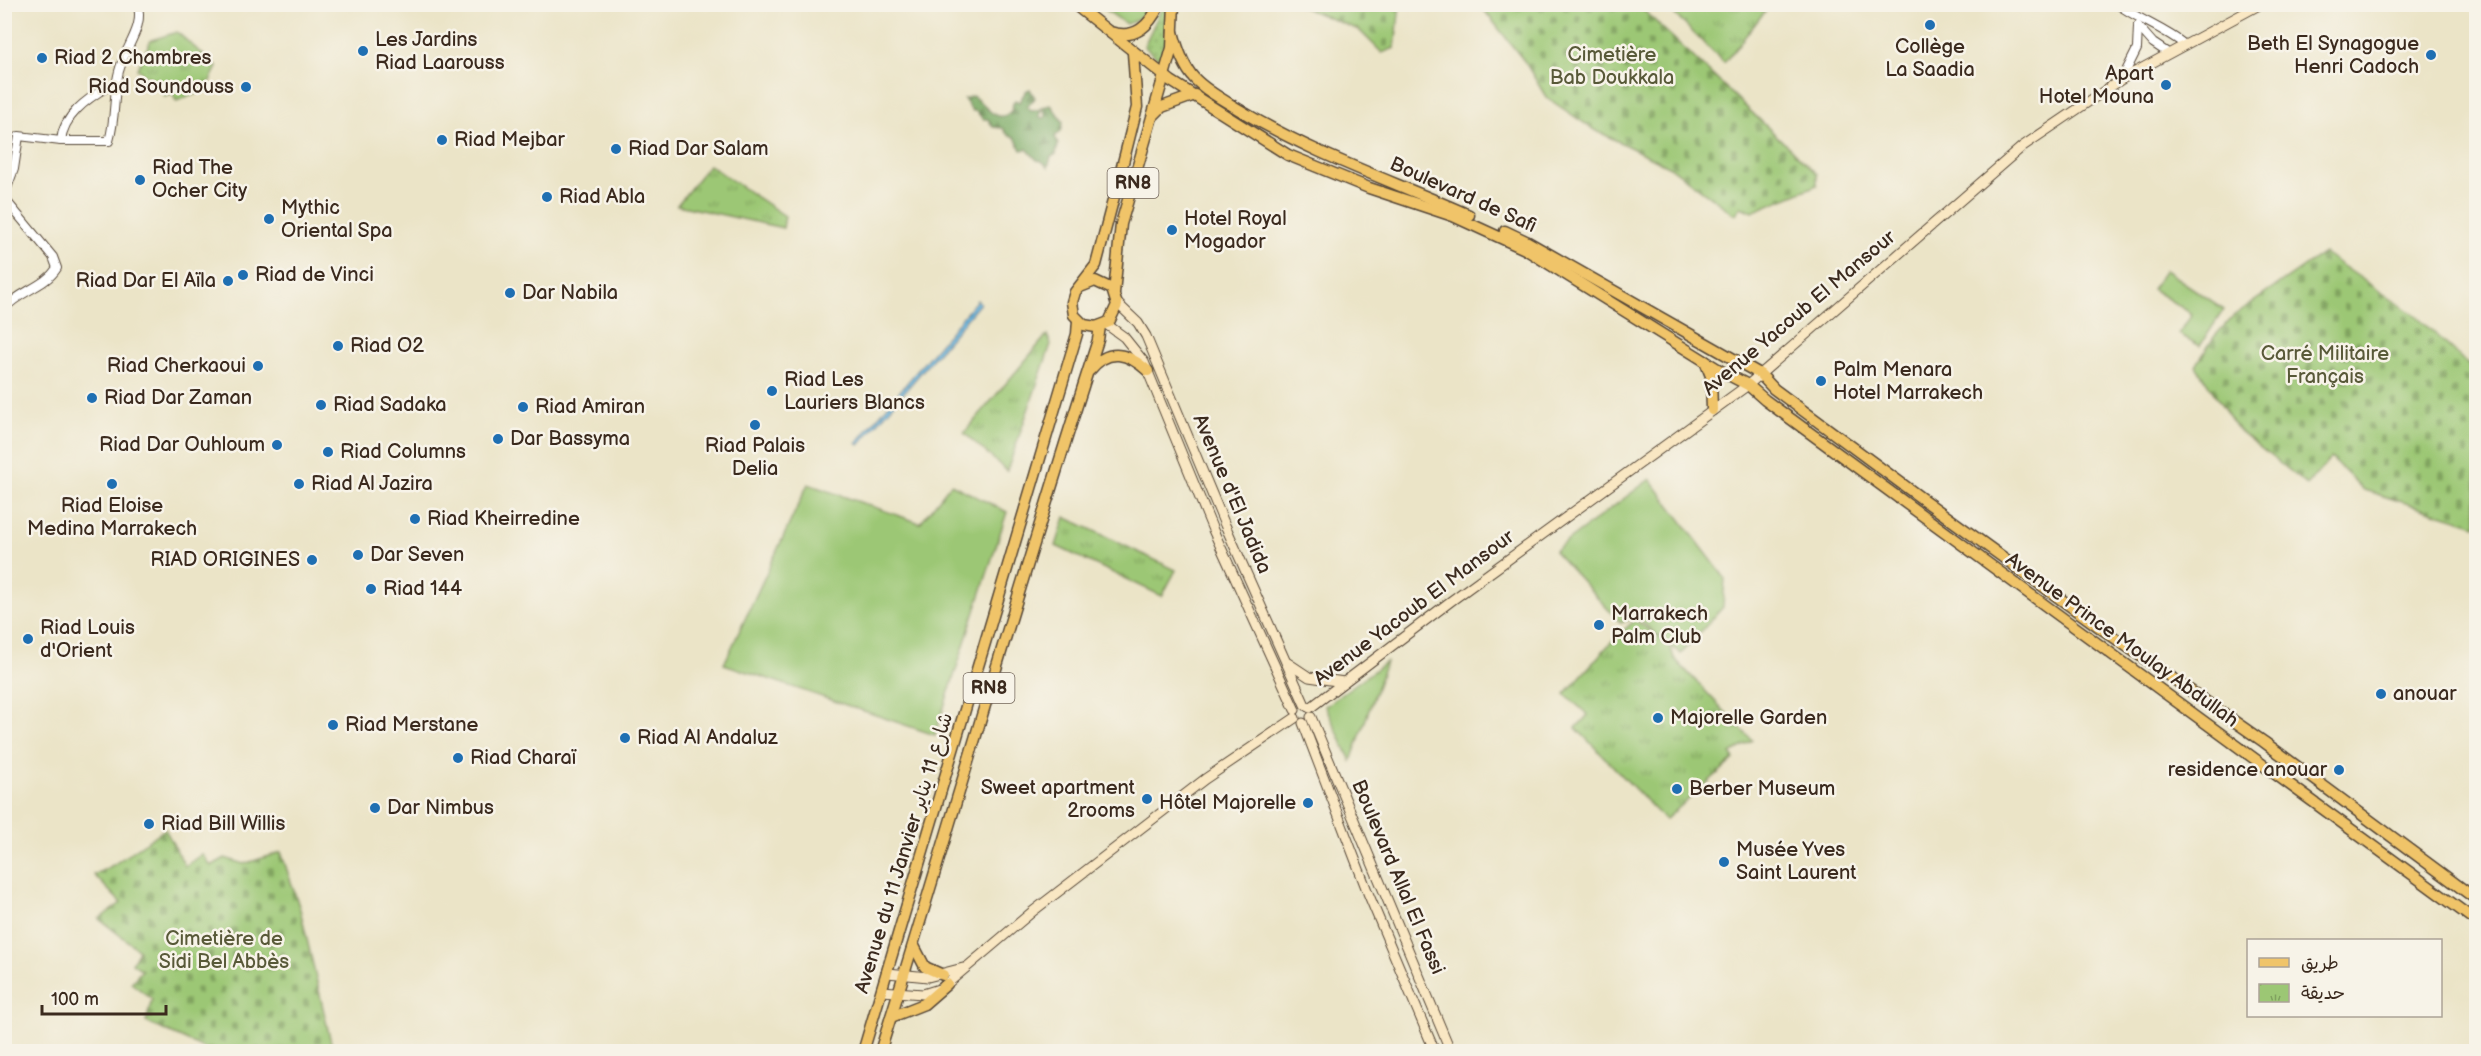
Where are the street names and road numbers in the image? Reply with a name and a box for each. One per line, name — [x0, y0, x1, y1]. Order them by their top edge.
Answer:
street label: Boulevard de Safi — [1386, 152, 1540, 238]
road number: RN8 — [1108, 168, 1158, 198]
street label: Avenue Yacoub El Mansour — [1698, 225, 1901, 401]
street label: Avenue d'El Jadida — [1188, 411, 1276, 577]
street label: Avenue Yacoub El Mansour — [1309, 524, 1519, 691]
street label: Avenue Prince Moulay Abdullah — [2001, 547, 2243, 733]
road number: RN8 — [964, 673, 1014, 703]
street label: Avenue du 11 Janvier شارع 11 يناير — [850, 710, 959, 997]
street label: Boulevard Allal El Fassi — [1346, 776, 1450, 978]

